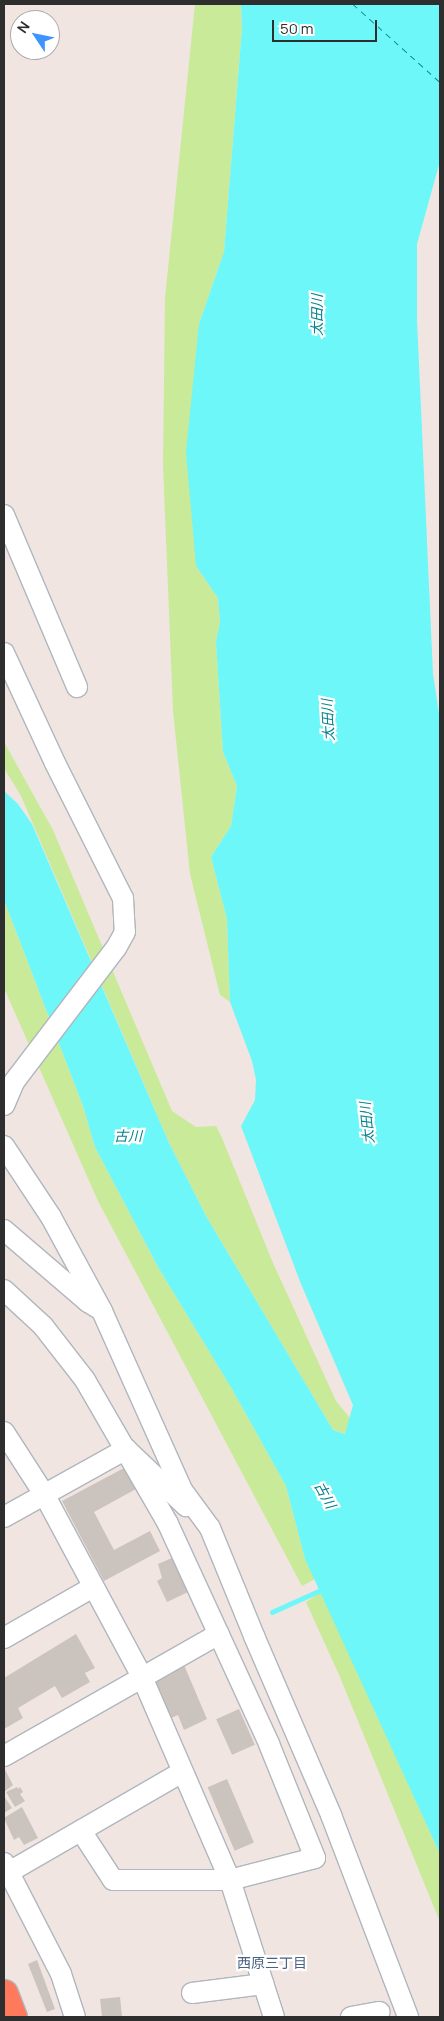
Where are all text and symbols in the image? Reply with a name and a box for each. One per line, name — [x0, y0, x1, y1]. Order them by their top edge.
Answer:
north arrow — [10, 10, 60, 60]
scale bar — [274, 10, 379, 42]
text: N — [12, 17, 34, 36]
text: 50 m — [280, 18, 314, 39]
water label: 太田川 — [309, 294, 325, 336]
water label: 太田川 — [319, 699, 337, 741]
water label: 太田川 — [356, 1101, 378, 1145]
water label: 古川 — [114, 1128, 142, 1144]
water label: 古川 — [311, 1479, 339, 1511]
district label: 西原三丁目 — [237, 1955, 307, 1971]

